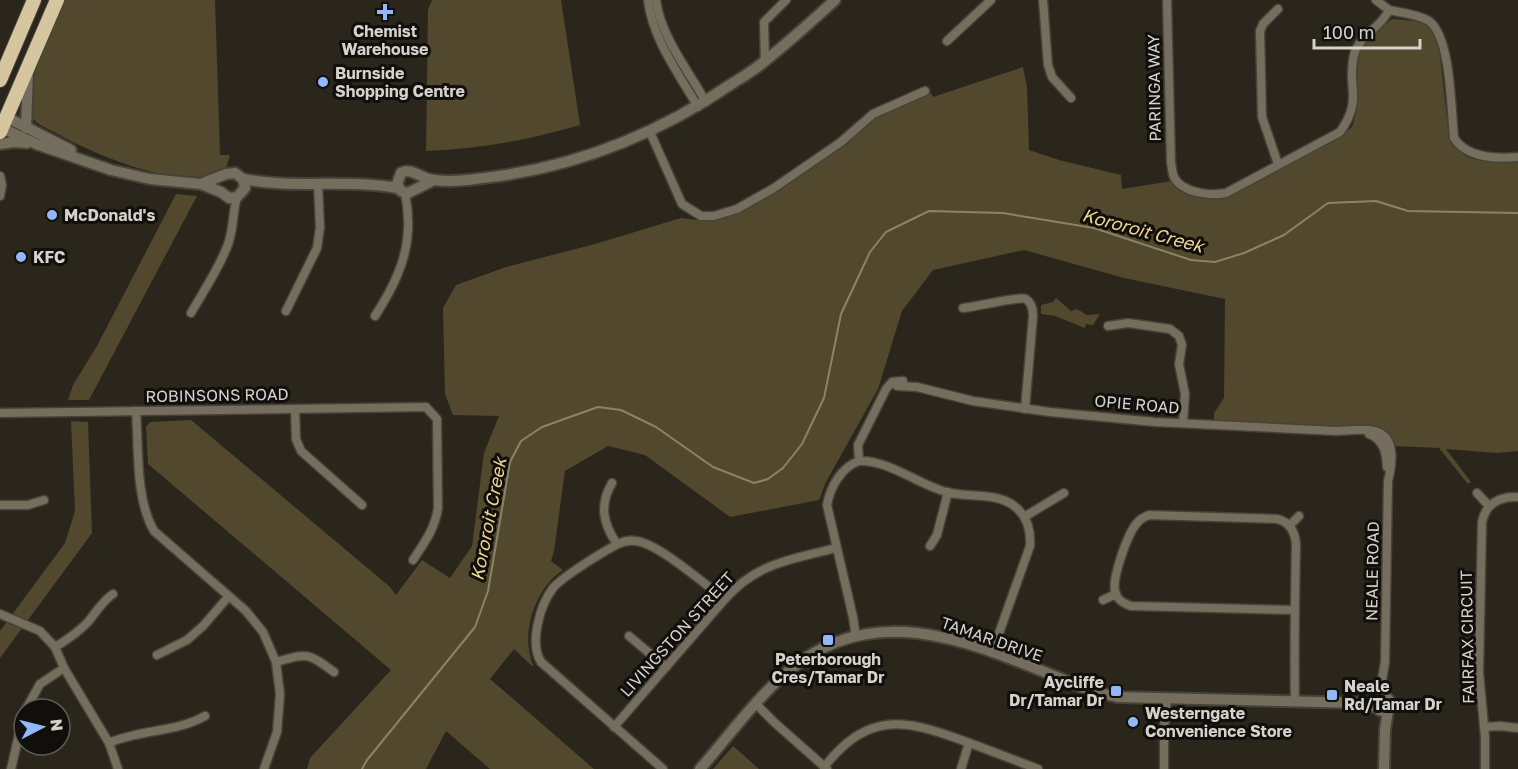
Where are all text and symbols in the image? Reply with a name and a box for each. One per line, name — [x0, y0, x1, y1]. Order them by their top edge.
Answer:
marker: Chemist Warehouse — [378, 5, 392, 19]
scale bar — [1314, 12, 1420, 50]
place label: Chemist Warehouse — [341, 21, 429, 59]
text: 100 m — [1323, 21, 1374, 43]
street label: PARINGA WAY — [1143, 33, 1165, 142]
place label: Burnside Shopping Centre — [335, 63, 465, 101]
marker: Burnside Shopping Centre — [316, 75, 330, 89]
water label: Kororoit Creek — [1080, 203, 1208, 257]
place label: McDonald's — [64, 205, 155, 225]
marker: McDonald's — [45, 208, 59, 222]
place label: KFC — [33, 247, 65, 267]
marker: KFC — [14, 250, 28, 264]
street label: ROBINSONS ROAD — [145, 384, 289, 406]
street label: OPIE ROAD — [1094, 390, 1180, 418]
water label: Kororoit Creek — [465, 454, 511, 582]
street label: NEALE ROAD — [1361, 521, 1383, 621]
street label: LIVINGSTON STREET — [616, 567, 739, 701]
street label: FAIRFAX CIRCUIT — [1456, 570, 1478, 704]
street label: TAMAR DRIVE — [938, 612, 1046, 666]
marker: Peterborough Cres/Tamar Dr — [821, 633, 835, 647]
place label: Peterborough Cres/Tamar Dr — [771, 649, 885, 687]
place label: Aycliffe Dr/Tamar Dr — [1009, 672, 1104, 710]
place label: Neale Rd/Tamar Dr — [1344, 676, 1442, 714]
marker: Aycliffe Dr/Tamar Dr — [1109, 684, 1123, 698]
marker: Neale Rd/Tamar Dr — [1325, 688, 1339, 702]
north arrow — [12, 697, 72, 757]
place label: Westerngate Convenience Store — [1145, 703, 1292, 741]
marker: Westerngate Convenience Store — [1126, 715, 1140, 729]
text: N — [46, 718, 68, 732]

